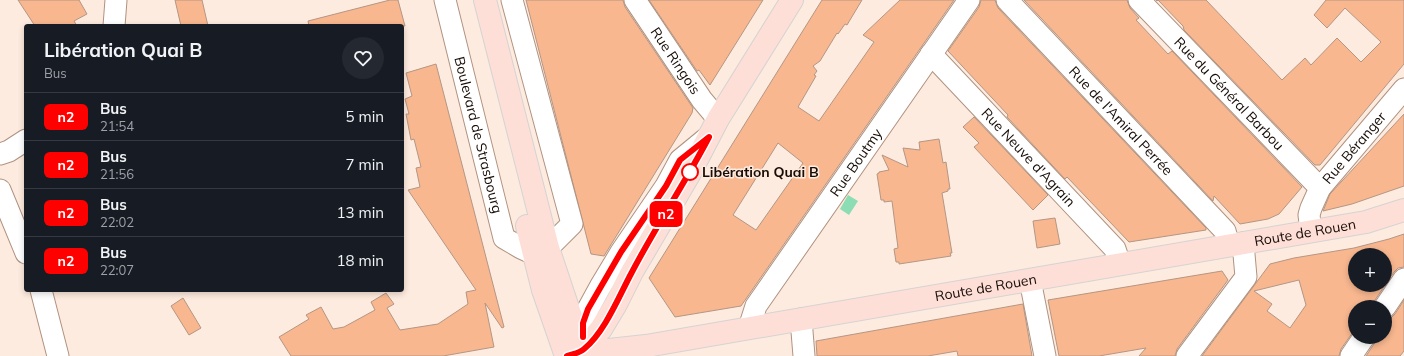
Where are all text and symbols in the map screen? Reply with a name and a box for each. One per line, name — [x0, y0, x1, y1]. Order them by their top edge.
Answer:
street label: Rue Ringois — [647, 24, 705, 98]
street label: Rue du Général Barbou — [1170, 33, 1288, 154]
button: heart — [342, 37, 384, 79]
text: Libération Quai B — [44, 38, 202, 62]
street label: Boulevard de Strasbourg — [450, 55, 507, 215]
street label: Rue de l'Amiral Perrée — [1065, 62, 1177, 179]
text: Bus — [44, 65, 67, 81]
text: Bus — [100, 99, 127, 118]
street label: Rue Neuve d'Agrain — [978, 104, 1079, 210]
text: 5 min — [346, 107, 384, 126]
street label: Rue Béranger — [1318, 107, 1390, 188]
text: n2 — [58, 108, 74, 126]
text: 21:54 — [100, 118, 134, 134]
street label: Rue Boutmy — [826, 124, 886, 200]
text: Bus — [100, 147, 127, 166]
text: 7 min — [346, 155, 384, 174]
text: n2 — [58, 156, 74, 174]
marker: Libération Quai B — [681, 163, 699, 181]
place label: Libération Quai B — [702, 163, 819, 181]
text: 21:56 — [100, 166, 134, 182]
text: Bus — [100, 195, 127, 214]
line badge: n2 — [648, 201, 684, 227]
text: 13 min — [337, 203, 384, 222]
text: n2 — [58, 204, 74, 222]
text: n2 — [658, 205, 674, 223]
text: 22:02 — [100, 214, 134, 230]
street label: Route de Rouen — [1253, 215, 1357, 250]
text: Bus — [100, 243, 127, 262]
map controls — [1348, 248, 1392, 344]
button: + — [1348, 248, 1392, 292]
text: 18 min — [337, 251, 384, 270]
text: n2 — [58, 252, 74, 270]
text: 22:07 — [100, 262, 134, 278]
street label: Route de Rouen — [933, 270, 1038, 305]
button: − — [1348, 300, 1392, 344]

